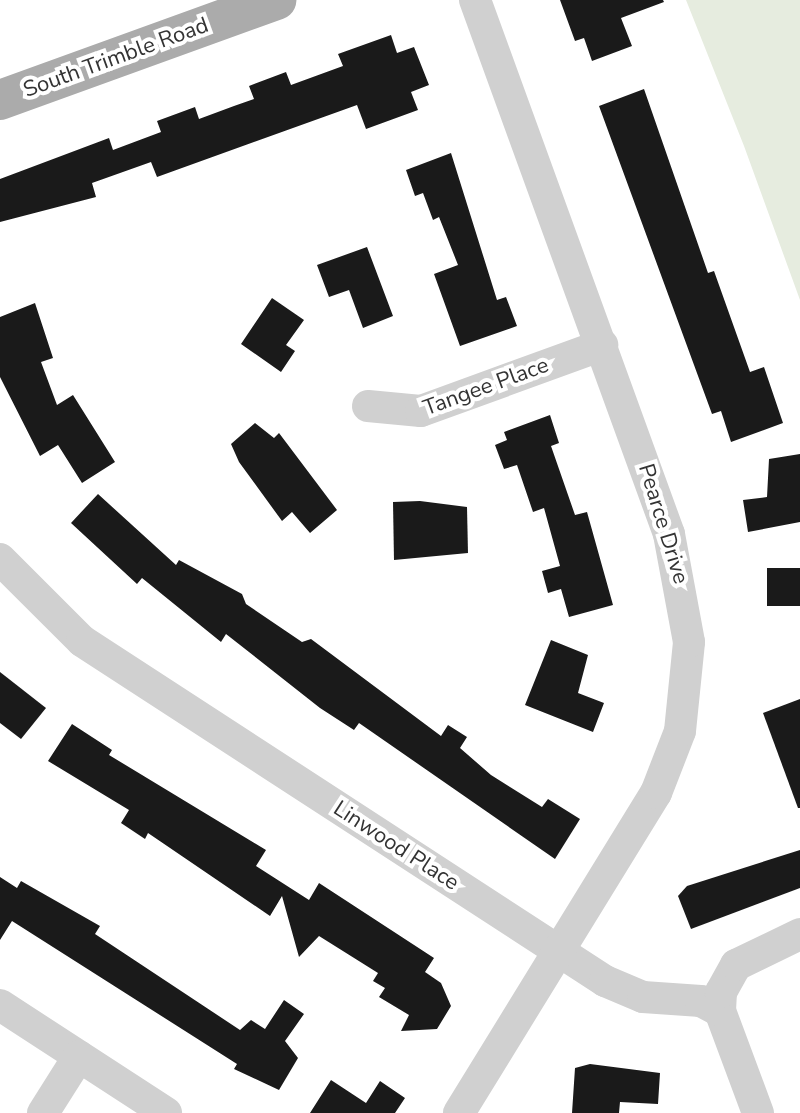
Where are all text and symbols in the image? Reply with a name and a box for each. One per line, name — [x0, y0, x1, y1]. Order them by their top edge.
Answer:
street label: South Trimble Road — [20, 12, 212, 104]
street label: Tangee Place — [420, 352, 552, 422]
street label: Pearce Drive — [632, 461, 694, 587]
street label: Linwood Place — [328, 796, 464, 896]

